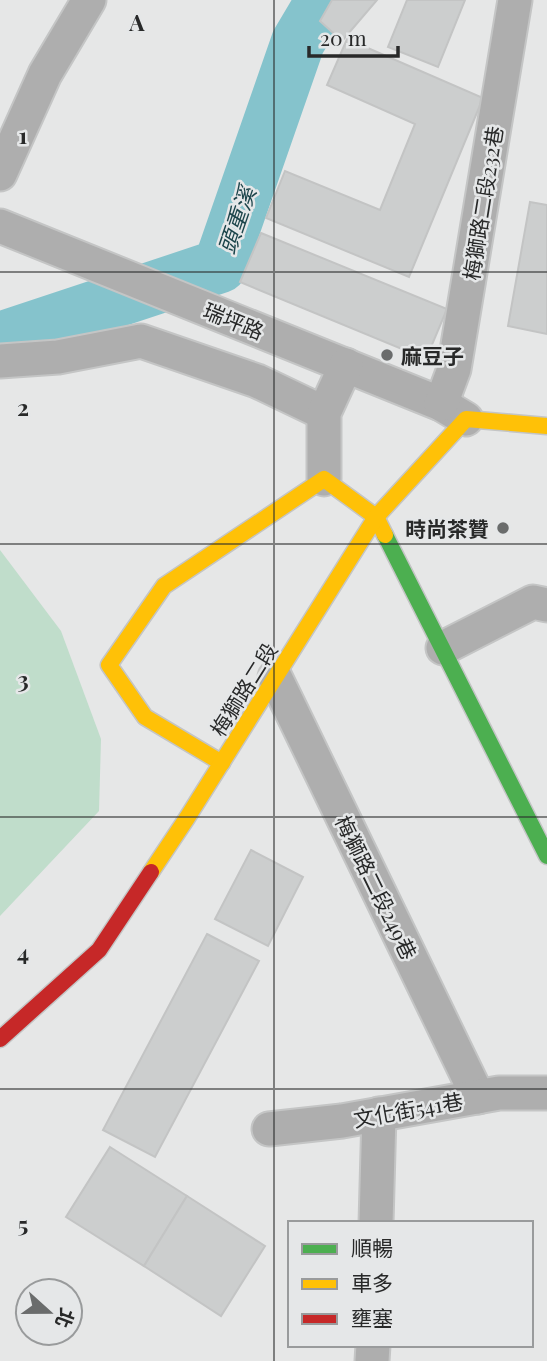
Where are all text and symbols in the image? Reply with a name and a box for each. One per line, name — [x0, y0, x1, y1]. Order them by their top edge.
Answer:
text: A — [128, 6, 145, 37]
scale bar — [309, 14, 398, 58]
text: 20 m — [320, 23, 367, 51]
text: 1 — [19, 119, 28, 150]
street label: 梅獅路二段232巷 — [456, 124, 508, 282]
water label: 頭重溪 — [210, 179, 263, 258]
street label: 瑞坪路 — [200, 295, 268, 345]
place label: 麻豆子 — [401, 341, 464, 369]
marker: 麻豆子 — [379, 347, 395, 363]
text: 2 — [17, 391, 29, 422]
place label: 時尚茶贊 — [405, 514, 489, 542]
marker: 時尚茶贊 — [495, 520, 511, 536]
street label: 梅獅路二段 — [203, 637, 283, 741]
text: 3 — [17, 663, 29, 694]
street label: 梅獅路二段249巷 — [330, 810, 424, 964]
text: 4 — [17, 936, 29, 967]
street label: 文化街541巷 — [351, 1086, 465, 1132]
text: 5 — [18, 1208, 28, 1239]
legend — [288, 1221, 533, 1347]
text: 順暢 — [351, 1233, 393, 1261]
text: 車多 — [351, 1268, 393, 1296]
north arrow — [14, 1277, 84, 1347]
text: 壅塞 — [351, 1303, 393, 1331]
text: 北 — [50, 1305, 81, 1332]

